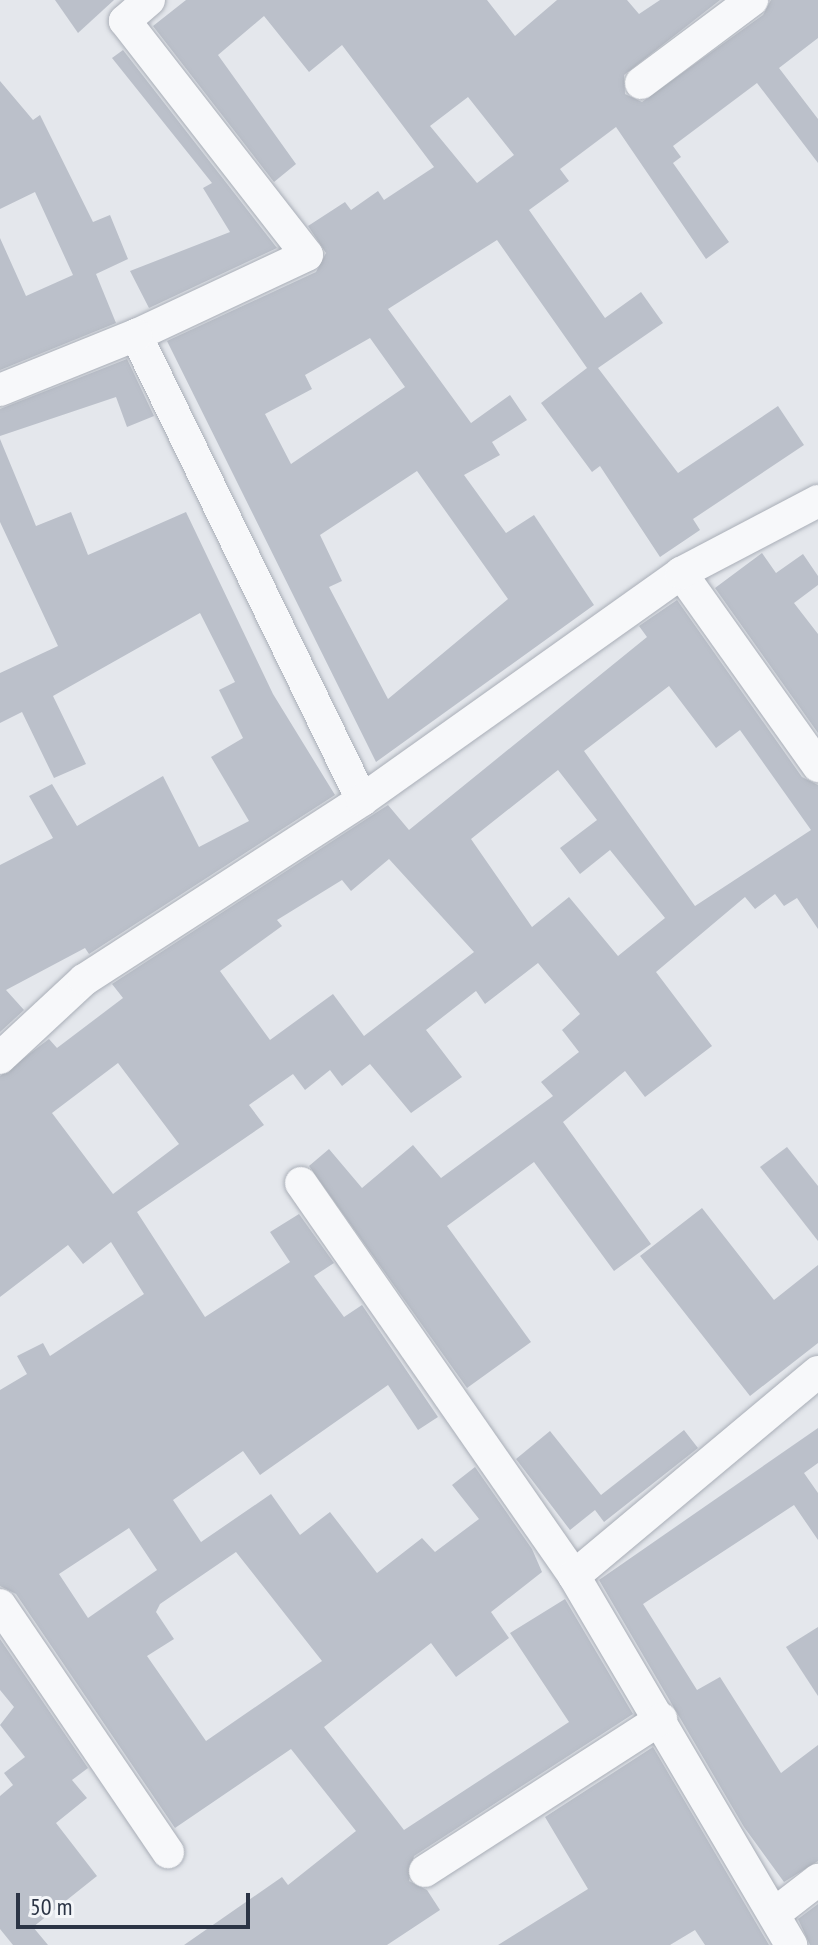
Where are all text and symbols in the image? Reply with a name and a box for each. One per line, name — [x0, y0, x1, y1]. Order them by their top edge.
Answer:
scale bar — [20, 1877, 254, 1927]
text: 50 m — [30, 1891, 72, 1922]

